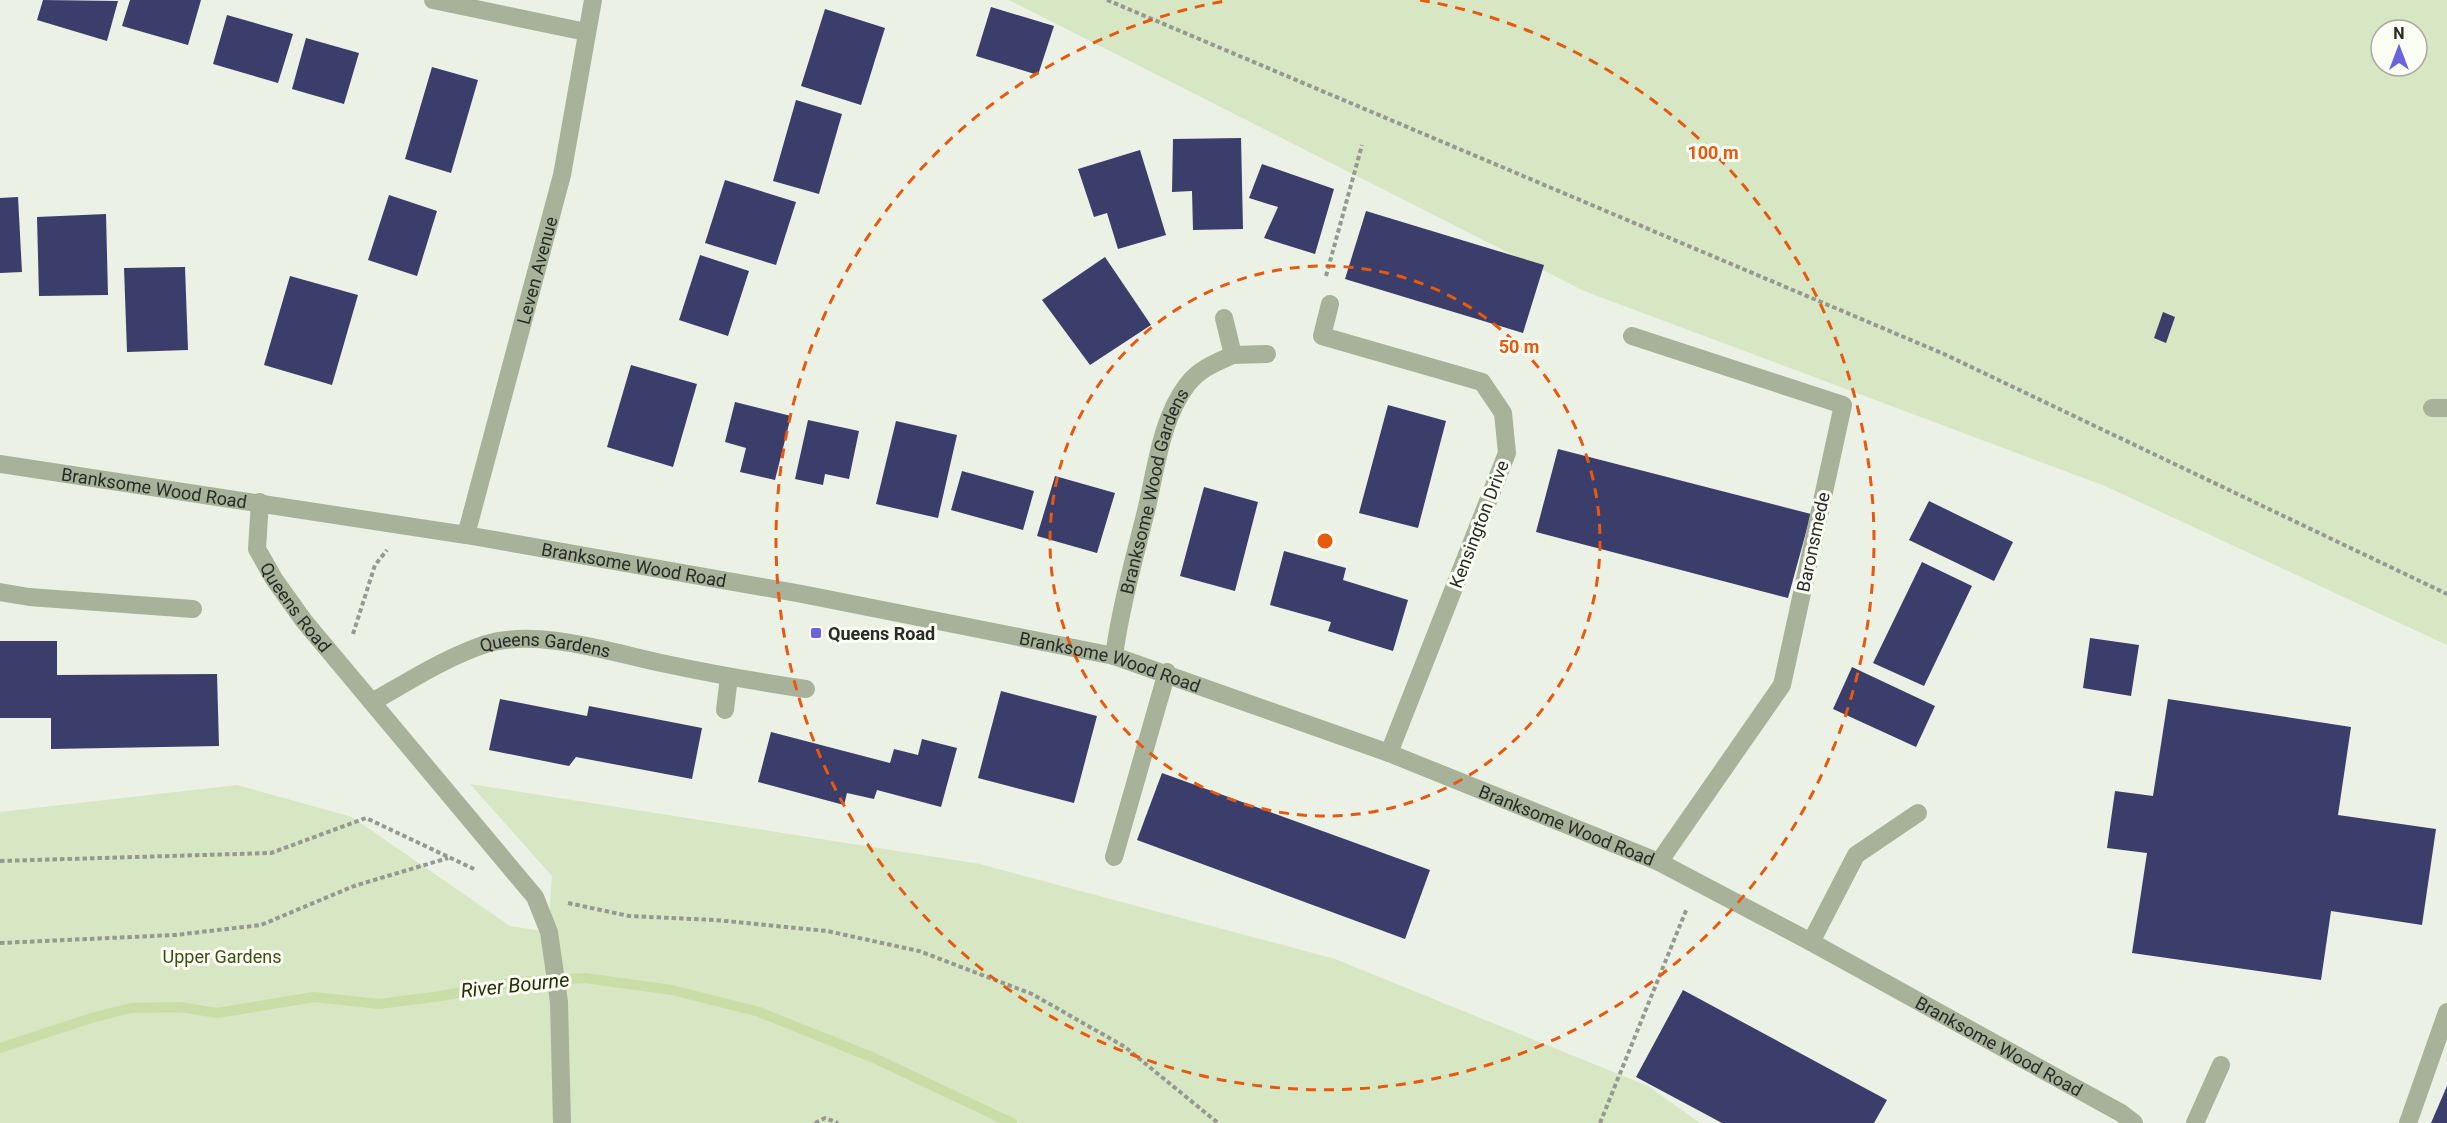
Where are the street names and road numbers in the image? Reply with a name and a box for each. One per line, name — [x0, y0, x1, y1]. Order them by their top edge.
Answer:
street label: Leven Avenue — [512, 214, 561, 326]
street label: Branksome Wood Gardens — [1115, 384, 1192, 596]
street label: Kensington Drive — [1445, 457, 1513, 591]
street label: Branksome Wood Road — [60, 463, 248, 512]
street label: Baronsmede — [1792, 490, 1834, 594]
street label: Branksome Wood Road — [540, 538, 728, 591]
street label: Queens Road — [256, 558, 336, 656]
street label: Branksome Wood Road — [1017, 627, 1203, 696]
street label: Queens Gardens — [477, 628, 613, 661]
street label: Branksome Wood Road — [1476, 780, 1658, 870]
street label: Branksome Wood Road — [1912, 991, 2086, 1100]

